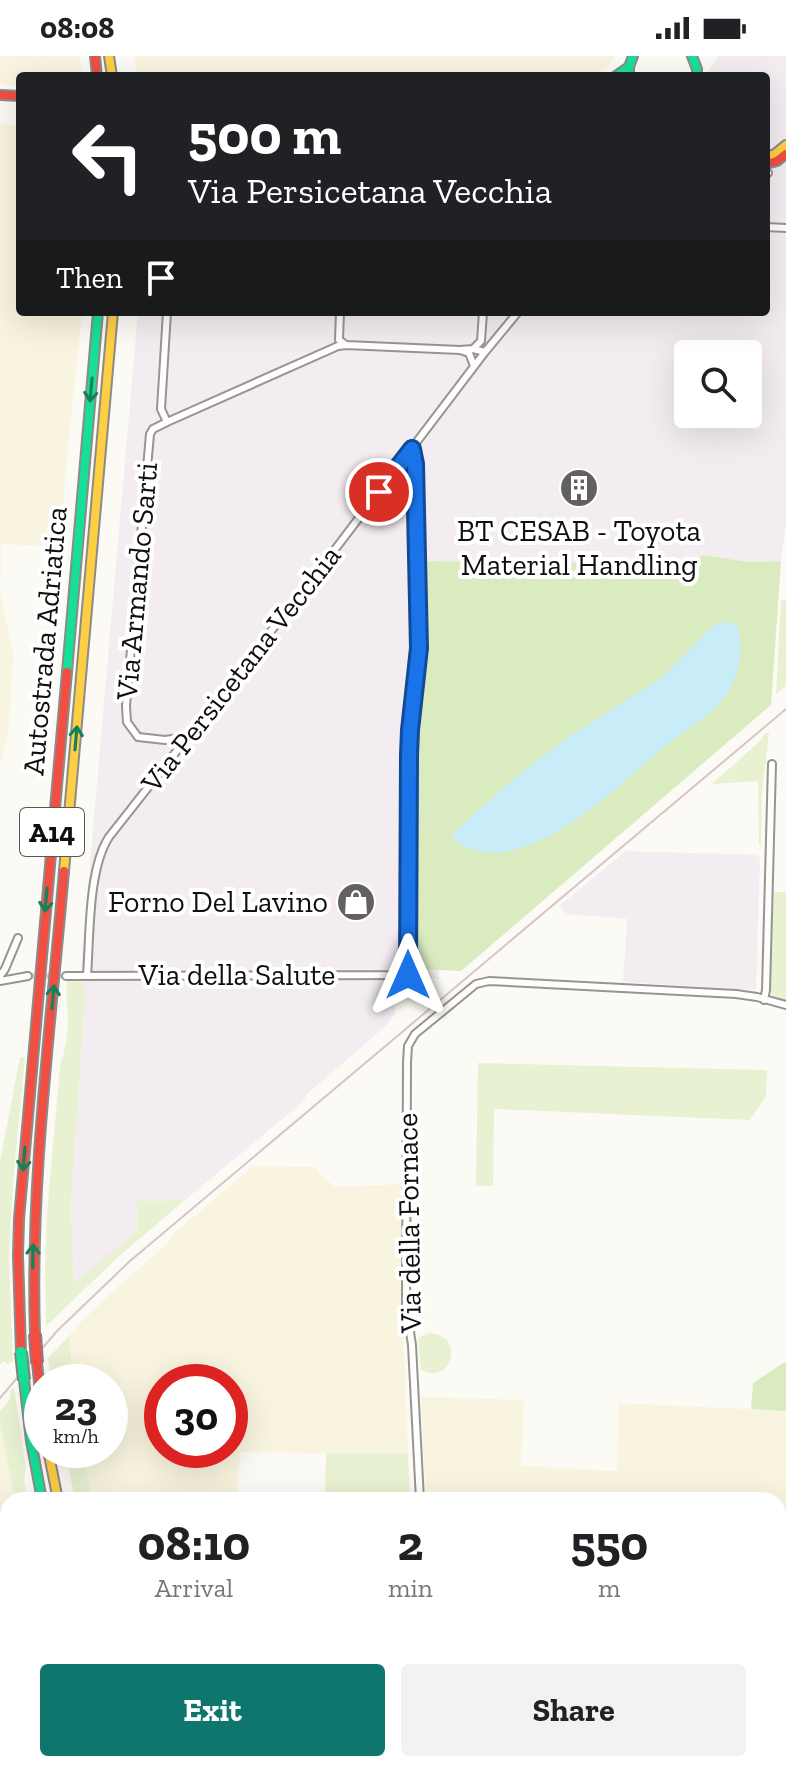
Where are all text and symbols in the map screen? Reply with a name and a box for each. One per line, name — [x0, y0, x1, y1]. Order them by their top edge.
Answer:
text: 08:08 — [40, 10, 114, 46]
text: 500 m — [188, 101, 341, 168]
icon: left — [56, 104, 160, 208]
text: Via Persicetana Vecchia — [188, 169, 552, 212]
icon: arrive — [139, 256, 183, 300]
text: Then — [56, 260, 123, 296]
map controls — [674, 340, 762, 428]
button: search — [674, 340, 762, 428]
one-way arrow — [83, 376, 98, 403]
pin — [345, 458, 413, 526]
street label: Via Armando Sarti — [109, 461, 165, 702]
building icon: BT CESAB - Toyota Material Handling — [558, 467, 600, 509]
icon: arrive — [357, 470, 401, 514]
street label: Autostrada Adriatica — [15, 505, 75, 777]
place label: BT CESAB - Toyota Material Handling — [457, 513, 701, 583]
street label: Via Persicetana Vecchia — [133, 538, 349, 800]
one-way arrow — [69, 725, 84, 752]
road number: A14 — [20, 808, 84, 856]
shop icon: Forno Del Lavino — [335, 881, 377, 923]
place label: Forno Del Lavino — [108, 884, 328, 920]
one-way arrow — [39, 886, 54, 913]
position arrow — [366, 933, 450, 1017]
street label: Via della Salute — [138, 957, 335, 993]
one-way arrow — [46, 984, 61, 1011]
street label: Via della Fornace — [389, 1113, 429, 1334]
one-way arrow — [16, 1145, 31, 1172]
one-way arrow — [25, 1243, 41, 1270]
speed limit sign: 30 — [144, 1364, 248, 1468]
text: 23 — [55, 1382, 97, 1430]
text: km/h — [53, 1424, 99, 1448]
text: 08:10 — [138, 1515, 250, 1572]
text: 2 — [397, 1515, 423, 1572]
text: 550 — [570, 1515, 648, 1572]
text: Arrival — [155, 1572, 233, 1604]
text: min — [388, 1572, 433, 1604]
text: m — [598, 1572, 621, 1604]
button: Exit — [40, 1664, 385, 1756]
button: Share — [401, 1664, 746, 1756]

